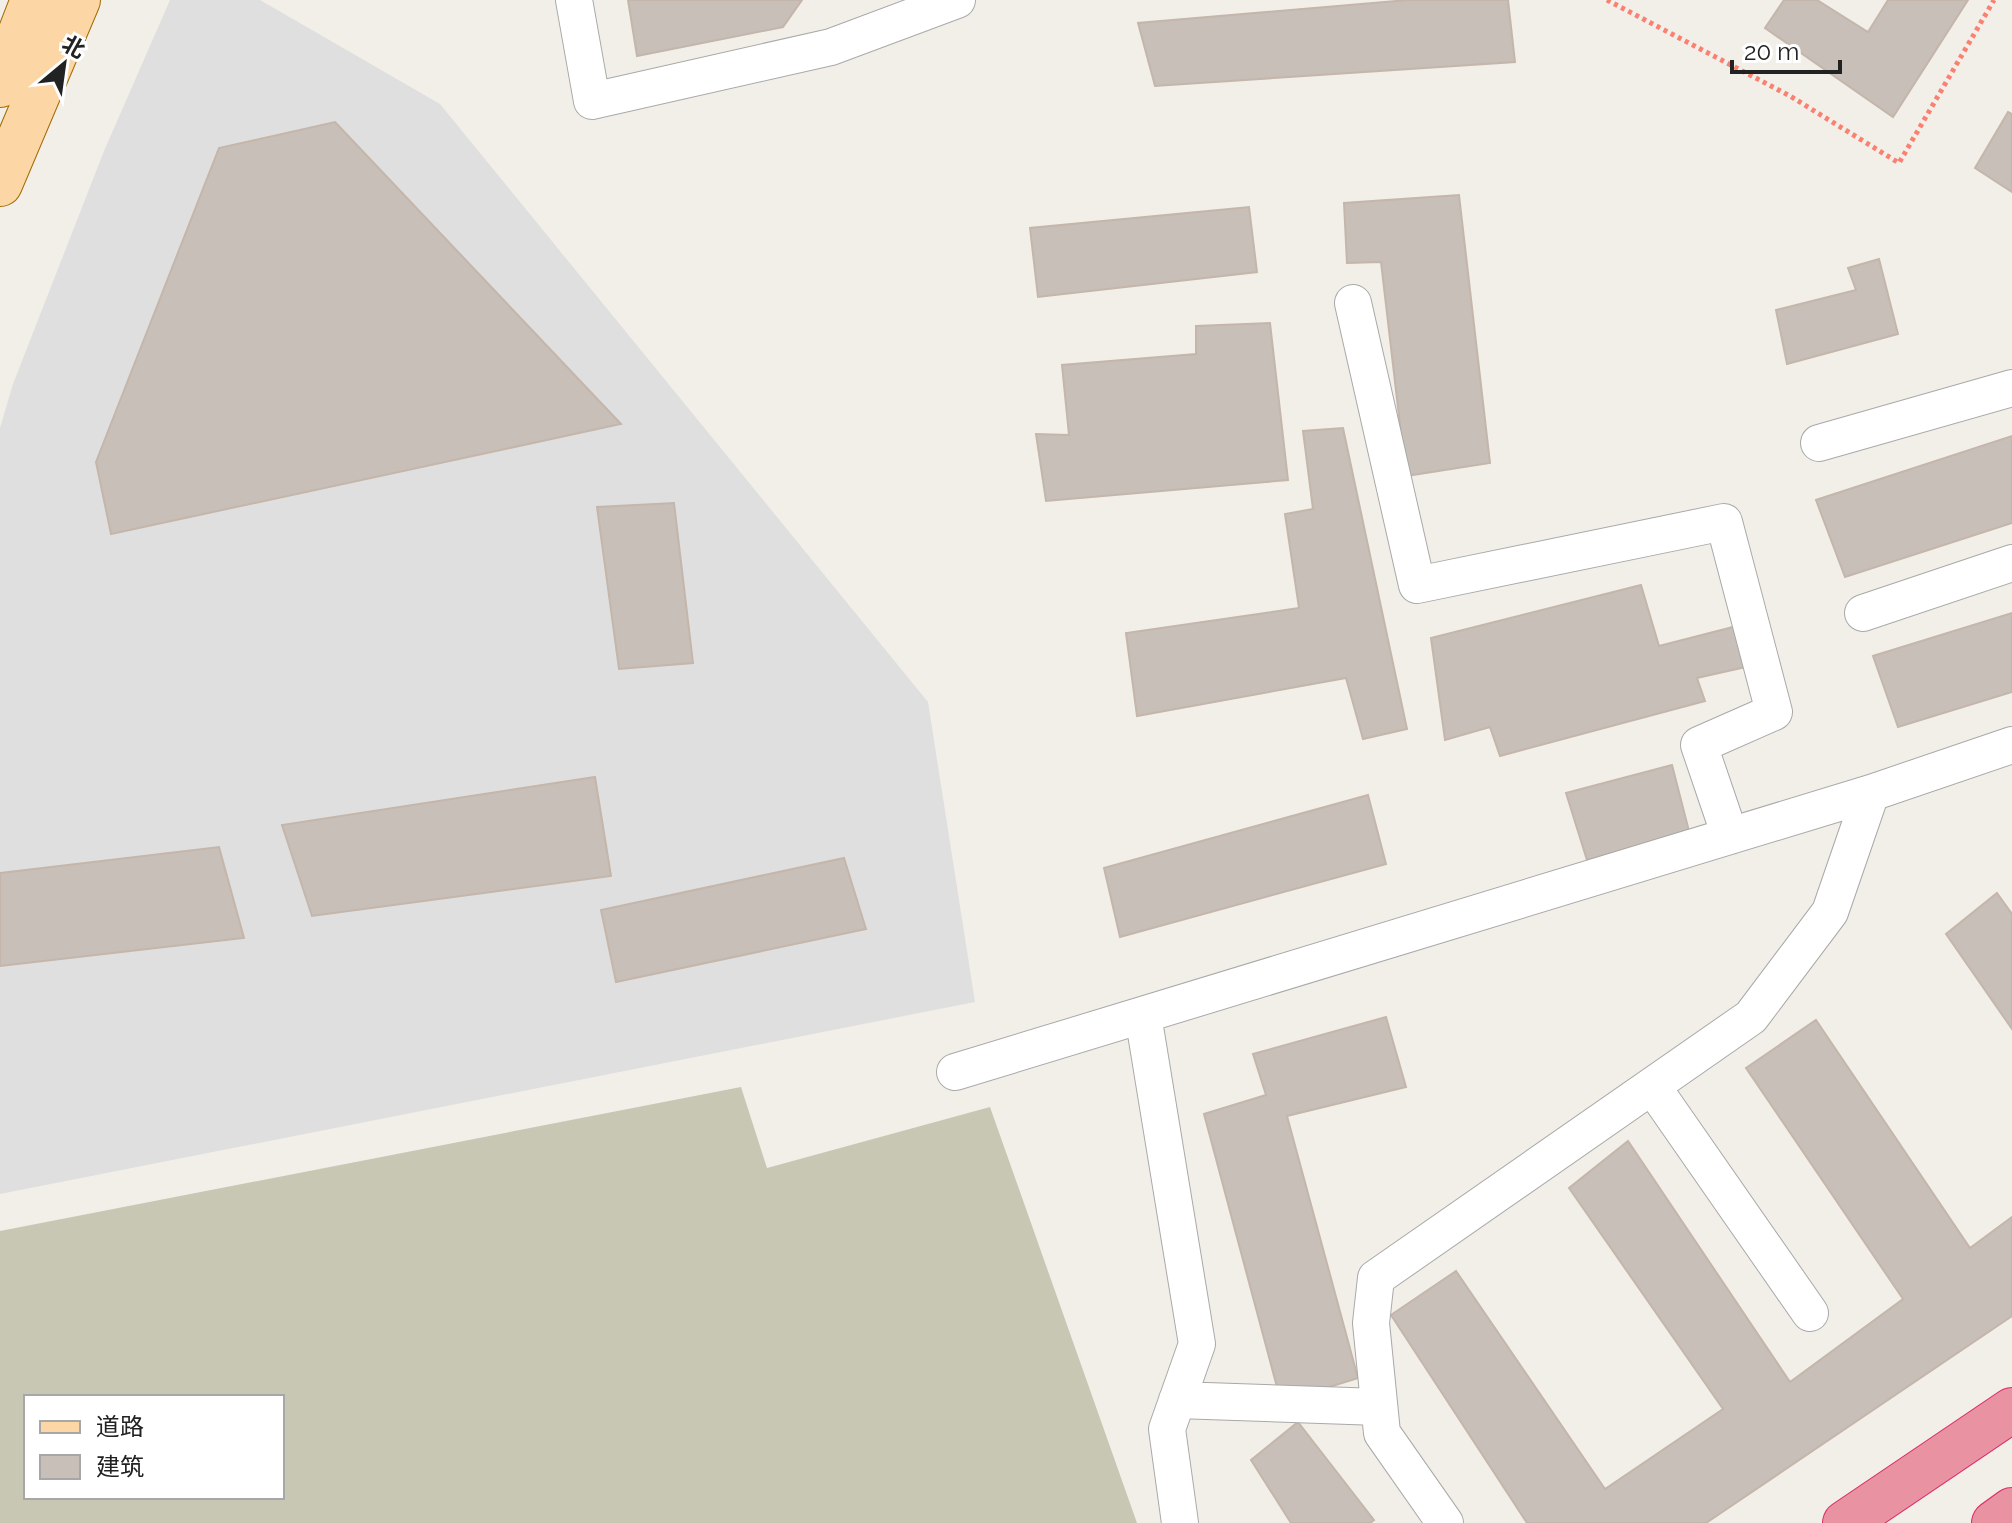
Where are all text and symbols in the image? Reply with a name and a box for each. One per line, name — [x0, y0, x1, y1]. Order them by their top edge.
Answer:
north arrow — [24, 24, 104, 104]
scale bar — [1732, 24, 1840, 74]
text: 北 — [58, 30, 90, 63]
text: 20 m — [1744, 37, 1799, 66]
legend — [24, 1395, 284, 1499]
text: 道路 — [96, 1412, 144, 1441]
text: 建筑 — [96, 1452, 144, 1481]

